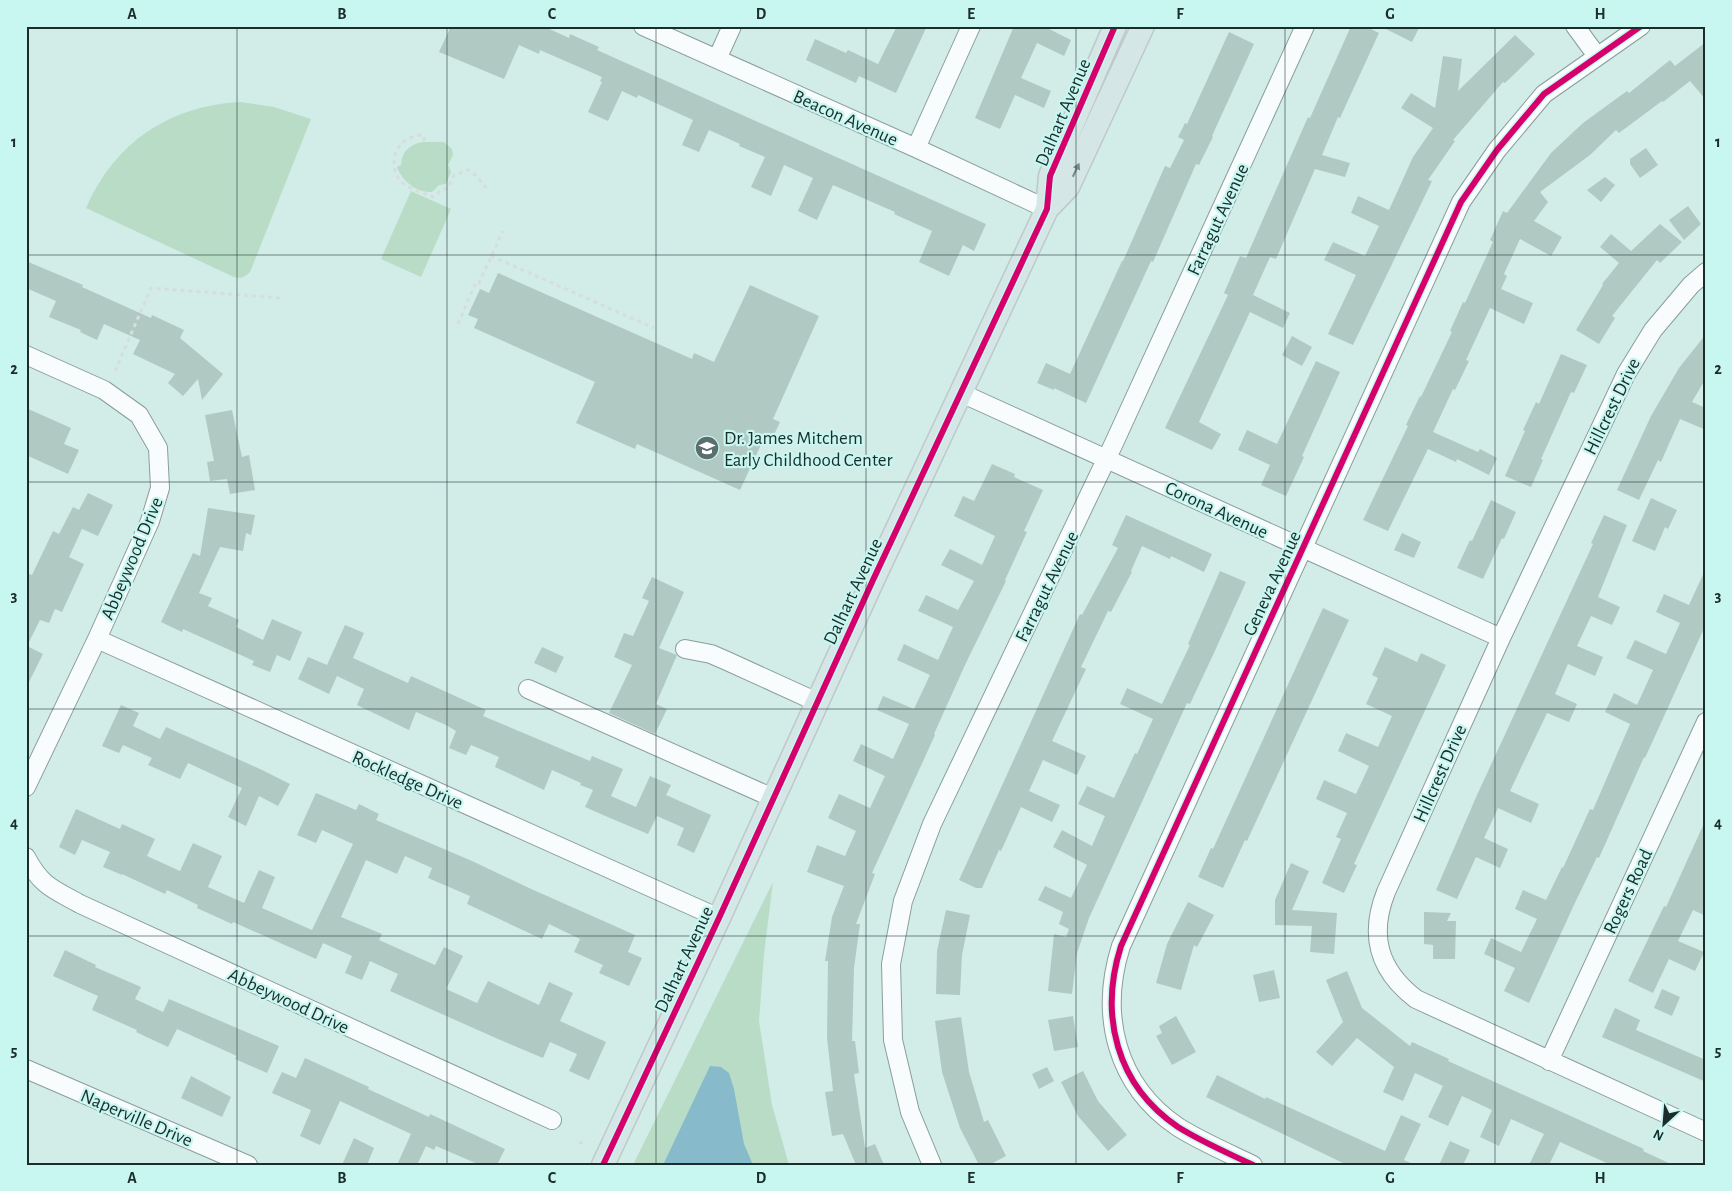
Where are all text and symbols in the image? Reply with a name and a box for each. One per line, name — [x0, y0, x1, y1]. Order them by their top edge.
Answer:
text: A — [127, 6, 137, 22]
text: B — [337, 6, 347, 22]
text: C — [548, 6, 557, 22]
text: D — [756, 6, 767, 22]
text: E — [967, 6, 975, 22]
text: F — [1176, 6, 1184, 22]
text: G — [1385, 6, 1395, 22]
text: H — [1594, 6, 1606, 22]
street label: Dalhart Avenue — [1032, 56, 1095, 169]
street label: Beacon Avenue — [790, 87, 901, 150]
text: 1 — [11, 134, 17, 150]
text: 1 — [1715, 134, 1721, 150]
street label: Farragut Avenue — [1184, 161, 1252, 278]
one-way arrow — [1072, 163, 1080, 177]
street label: Hillcrest Drive — [1581, 355, 1644, 458]
text: 2 — [10, 361, 18, 377]
text: 2 — [1714, 361, 1722, 377]
place label: Dr. James Mitchem Early Childhood Center — [724, 429, 893, 470]
school or university icon: Dr. James Mitchem Early Childhood Center — [694, 435, 720, 461]
street label: Corona Avenue — [1162, 478, 1271, 542]
street label: Abbeywood Drive — [98, 495, 167, 623]
street label: Farragut Avenue — [1012, 528, 1082, 645]
street label: Geneva Avenue — [1240, 528, 1305, 639]
street label: Dalhart Avenue — [820, 536, 886, 648]
text: 3 — [11, 588, 18, 604]
text: 3 — [1715, 588, 1722, 604]
street label: Hillcrest Drive — [1410, 722, 1470, 825]
street label: Rockledge Drive — [349, 747, 466, 813]
text: 4 — [10, 815, 18, 831]
text: 4 — [1714, 815, 1722, 831]
street label: Rogers Road — [1600, 846, 1656, 937]
street label: Dalhart Avenue — [651, 904, 717, 1016]
street label: Abbeywood Drive — [225, 965, 352, 1038]
text: 5 — [11, 1043, 18, 1059]
text: 5 — [1715, 1043, 1722, 1059]
street label: Naperville Drive — [78, 1086, 195, 1150]
north arrow — [1640, 1098, 1690, 1148]
text: N — [1651, 1126, 1666, 1143]
text: A — [127, 1170, 137, 1186]
text: B — [337, 1170, 347, 1186]
text: C — [548, 1170, 557, 1186]
text: D — [756, 1170, 767, 1186]
text: E — [967, 1170, 975, 1186]
text: F — [1176, 1170, 1184, 1186]
text: G — [1385, 1170, 1395, 1186]
text: H — [1594, 1170, 1606, 1186]

